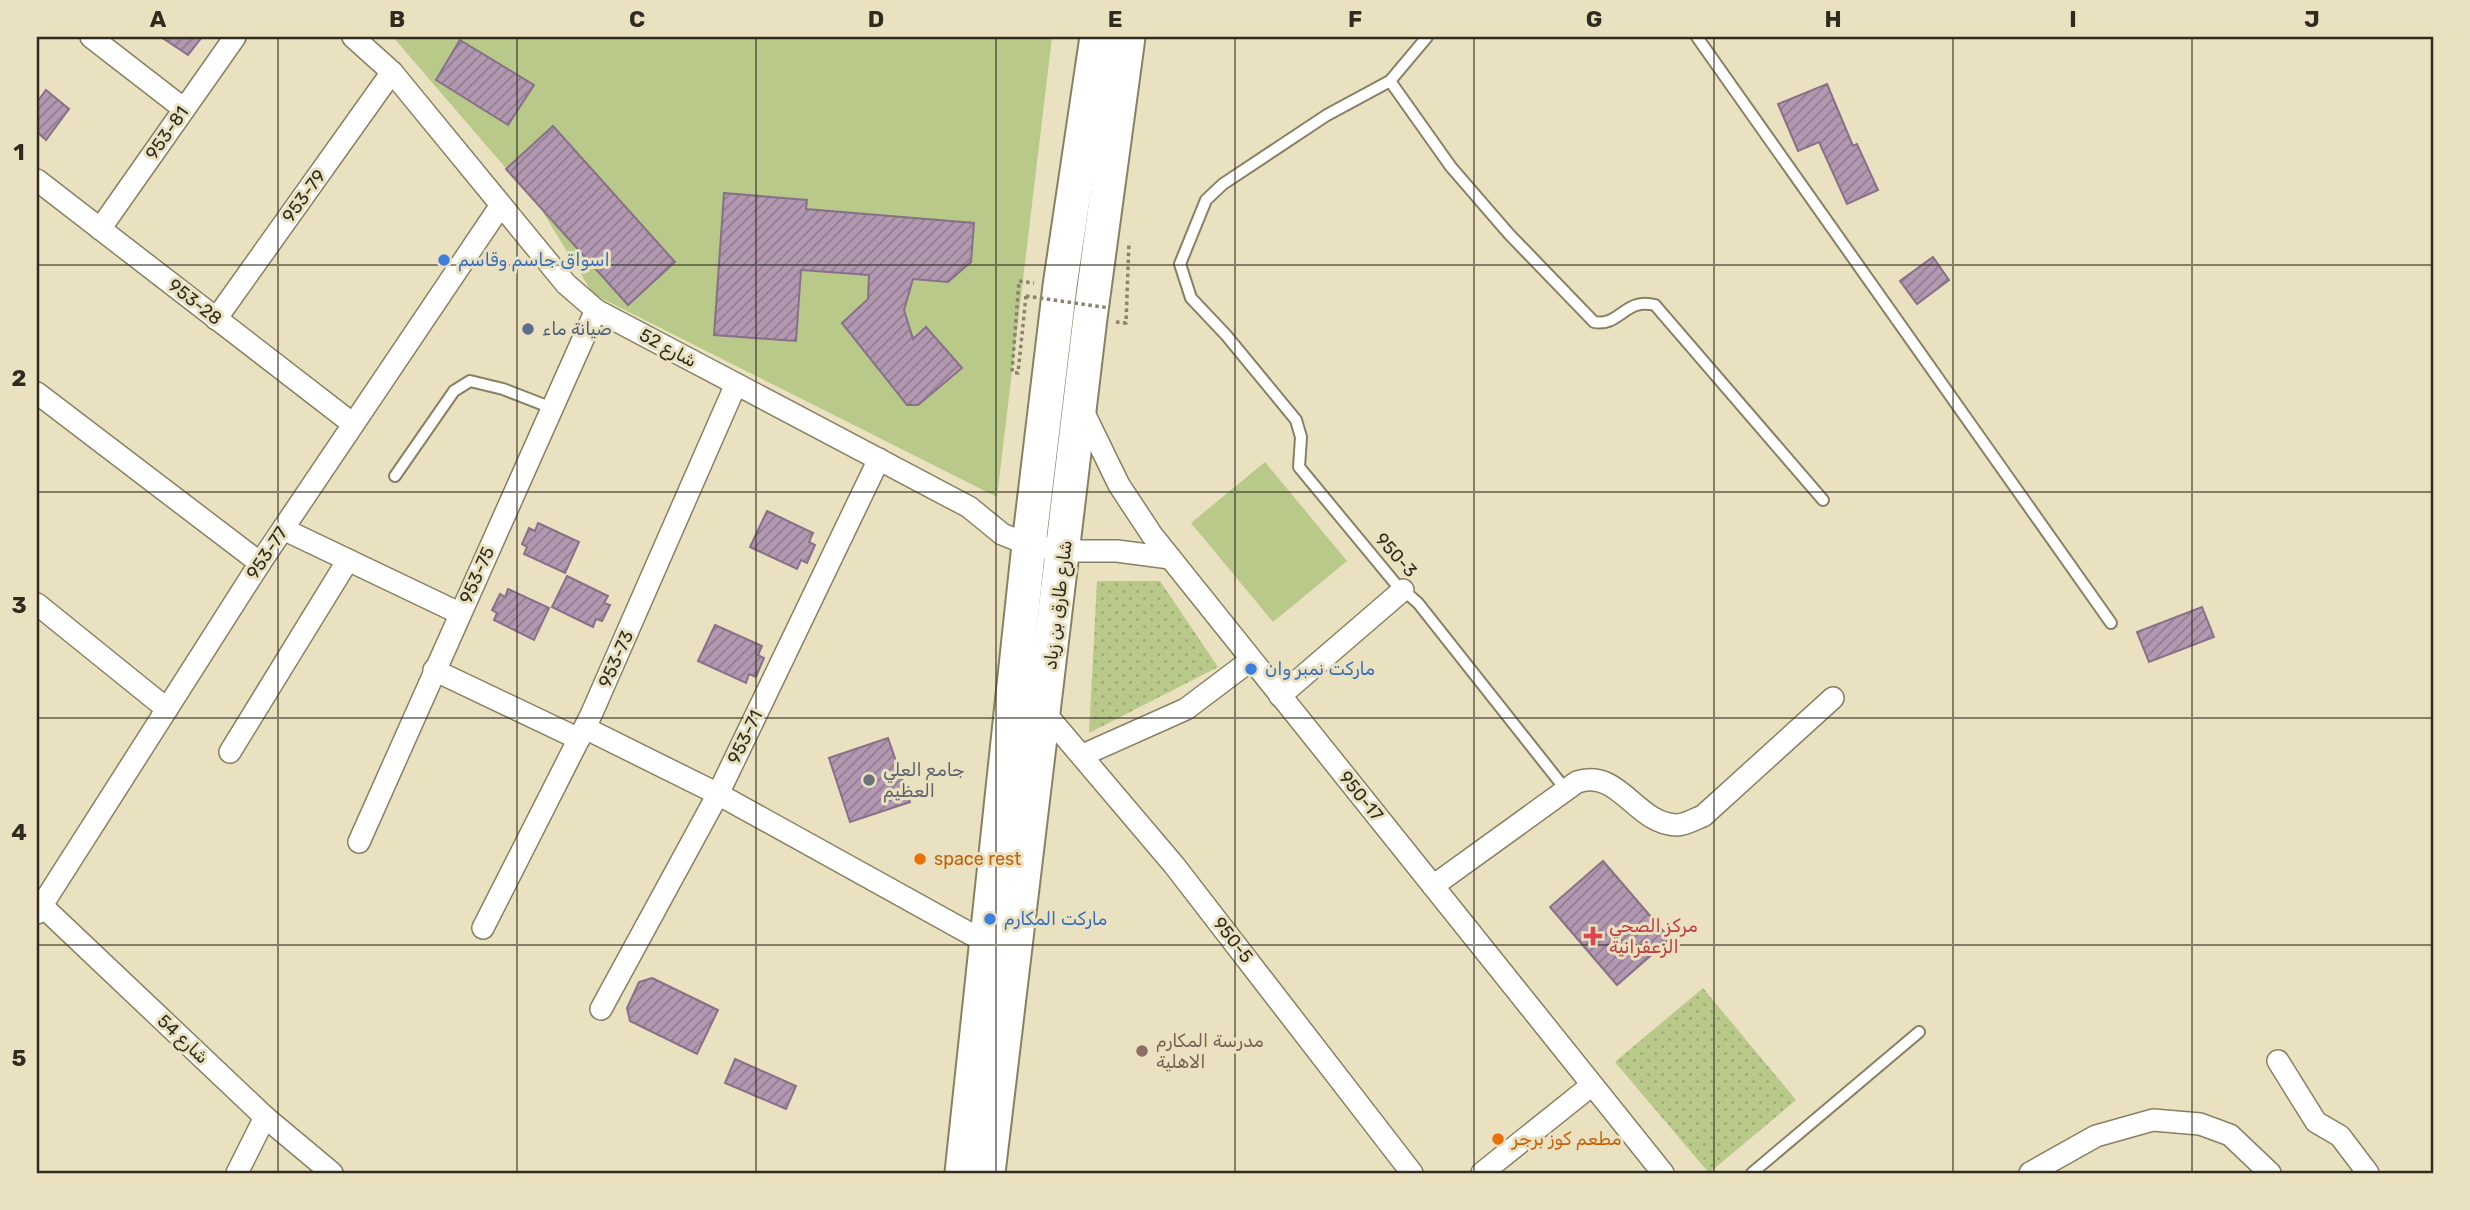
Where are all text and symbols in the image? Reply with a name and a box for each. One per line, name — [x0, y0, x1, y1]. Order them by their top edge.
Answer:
text: A — [150, 5, 167, 33]
text: B — [389, 5, 405, 33]
text: C — [629, 5, 645, 33]
text: D — [868, 5, 884, 33]
text: E — [1108, 5, 1122, 33]
text: F — [1348, 5, 1362, 33]
text: G — [1586, 5, 1602, 33]
text: H — [1824, 5, 1842, 33]
text: I — [2069, 5, 2077, 33]
text: J — [2304, 5, 2320, 33]
street label: 953-81 — [141, 102, 193, 164]
text: 1 — [13, 138, 25, 166]
street label: 953-79 — [278, 165, 330, 227]
place label: اسواق جاسم وقاسم — [458, 249, 610, 272]
marker: اسواق جاسم وقاسم — [436, 252, 452, 268]
street label: 953-28 — [164, 274, 226, 330]
place label: صيانة ماء — [542, 318, 612, 340]
marker: صيانة ماء — [520, 321, 536, 337]
street label: شارع 52 — [635, 324, 700, 373]
text: 2 — [12, 364, 26, 392]
street label: 953-77 — [242, 523, 292, 583]
street label: 950-3 — [1370, 528, 1422, 582]
street label: شارع طارق بن زياد — [1039, 539, 1078, 671]
street label: 953-75 — [455, 543, 499, 607]
text: 3 — [11, 591, 27, 619]
street label: 953-73 — [594, 627, 638, 691]
place label: ماركت نمبر وان — [1265, 658, 1375, 680]
marker: ماركت نمبر وان — [1243, 661, 1259, 677]
street label: 953-71 — [723, 707, 767, 767]
place label: جامع العلي العظيم — [883, 759, 965, 803]
street label: 950-17 — [1334, 767, 1388, 825]
marker: جامع العلي العظيم — [861, 772, 877, 788]
text: 4 — [11, 818, 27, 846]
place label: space rest — [934, 848, 1021, 870]
marker: space rest — [912, 851, 928, 867]
place label: ماركت المكارم — [1004, 908, 1107, 930]
marker: ماركت المكارم — [982, 911, 998, 927]
street label: 950-5 — [1208, 913, 1258, 967]
place label: مركز الصحي الزعفرانية — [1609, 915, 1698, 958]
marker: مركز الصحي الزعفرانية — [1583, 926, 1603, 946]
street label: شارع 54 — [152, 1010, 213, 1069]
place label: مدرسة المكارم الاهلية — [1156, 1030, 1264, 1073]
marker: مدرسة المكارم الاهلية — [1134, 1043, 1150, 1059]
text: 5 — [12, 1044, 27, 1072]
place label: مطعم كوز برجر — [1511, 1128, 1622, 1151]
marker: مطعم كوز برجر — [1490, 1131, 1506, 1147]

